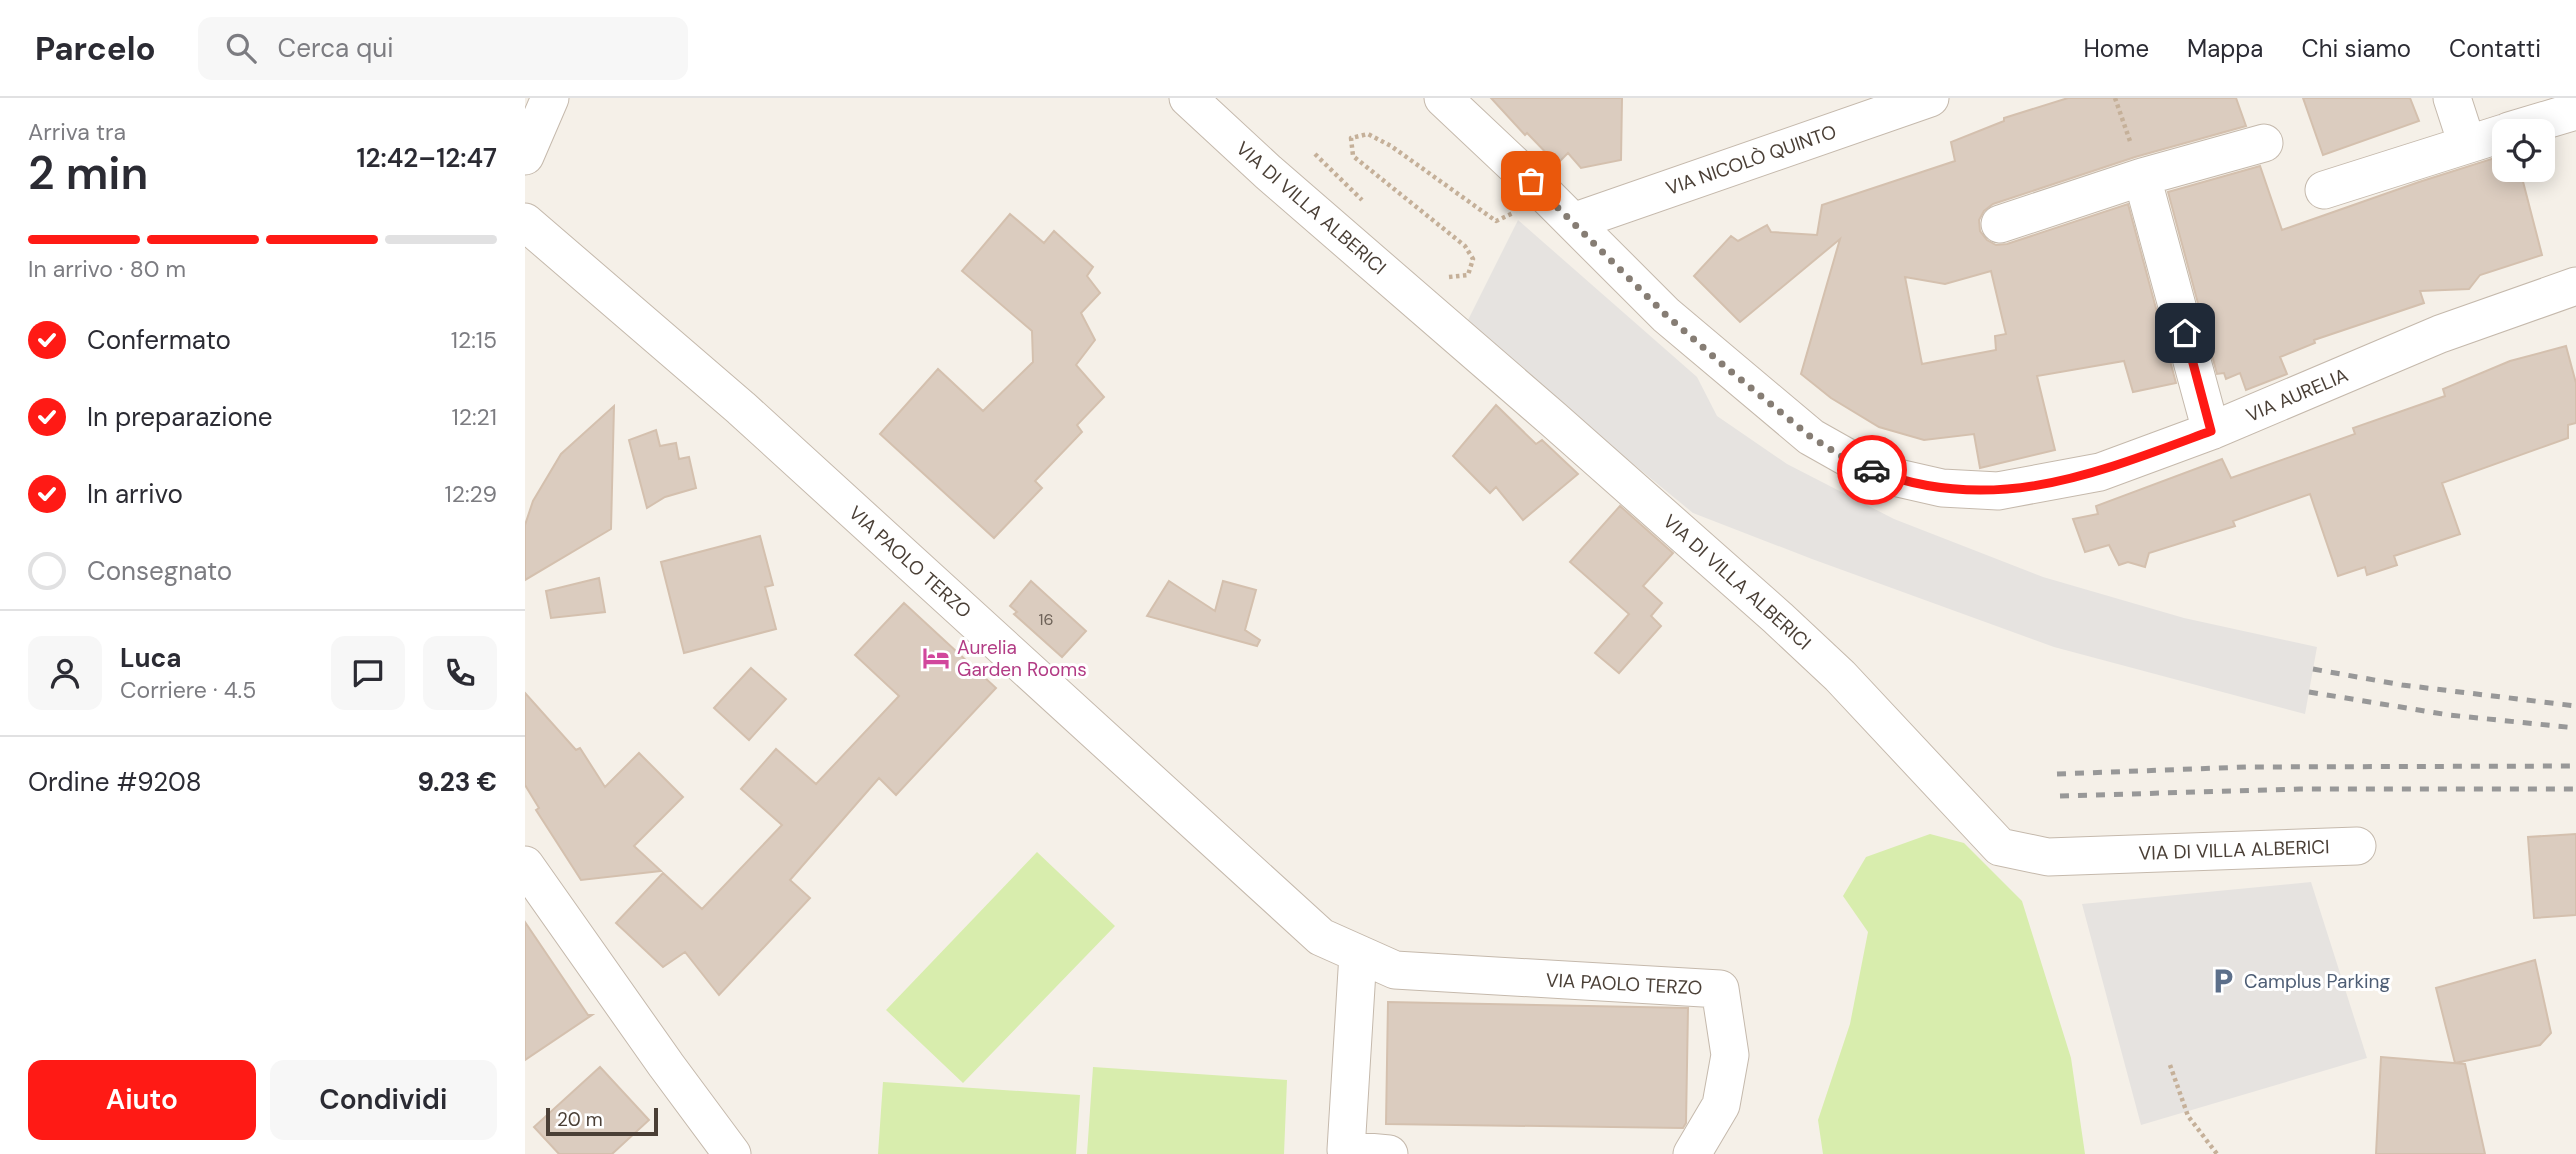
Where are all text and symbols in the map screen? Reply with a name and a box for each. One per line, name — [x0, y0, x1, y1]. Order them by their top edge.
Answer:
search box — [198, 17, 688, 80]
text: Parcelo — [35, 27, 156, 70]
icon: search — [222, 29, 260, 67]
text: Cerca qui — [278, 31, 394, 65]
text: Home — [2083, 33, 2149, 64]
text: Mappa — [2187, 33, 2263, 64]
text: Chi siamo — [2301, 33, 2411, 64]
text: Contatti — [2449, 33, 2541, 64]
text: Arriva tra — [28, 117, 126, 147]
street label: VIA NICOLÒ QUINTO — [1662, 119, 1840, 201]
map controls — [2492, 119, 2555, 182]
button: locate — [2492, 119, 2555, 182]
street label: VIA DI VILLA ALBERICI — [1231, 136, 1391, 280]
text: 12:42–12:47 — [356, 141, 497, 175]
text: 2 min — [28, 143, 148, 203]
pin — [1501, 151, 1561, 211]
icon: bag — [1512, 162, 1550, 200]
text: In arrivo · 80 m — [28, 254, 186, 284]
pin — [2155, 303, 2215, 363]
icon: home — [2166, 314, 2204, 352]
icon: check — [28, 321, 66, 359]
text: Confermato — [87, 323, 231, 357]
text: 12:15 — [451, 325, 497, 355]
street label: VIA AURELIA — [2242, 362, 2352, 428]
icon: check — [28, 398, 66, 436]
text: In preparazione — [87, 400, 273, 434]
text: 12:21 — [452, 402, 497, 432]
courier — [1837, 435, 1907, 505]
icon: car — [1853, 451, 1891, 489]
icon: check — [28, 475, 66, 513]
text: In arrivo — [87, 477, 183, 511]
text: 12:29 — [444, 479, 497, 509]
street label: VIA PAOLO TERZO — [843, 500, 977, 624]
street label: VIA DI VILLA ALBERICI — [1658, 509, 1816, 655]
text: Consegnato — [87, 554, 232, 588]
house number: 16 — [1038, 609, 1054, 630]
place label: Aurelia Garden Rooms — [957, 635, 1087, 682]
button: person — [28, 636, 102, 710]
button: chat — [331, 636, 405, 710]
button: phone — [423, 636, 497, 710]
text: Luca — [120, 641, 182, 675]
hotel icon: Aurelia Garden Rooms — [921, 643, 951, 673]
text: Corriere · 4.5 — [120, 675, 256, 705]
text: Ordine #9208 — [28, 765, 202, 799]
text: 9.23 € — [417, 765, 497, 799]
street label: VIA DI VILLA ALBERICI — [2138, 834, 2330, 866]
parking icon: Camplus Parking — [2208, 966, 2238, 996]
street label: VIA PAOLO TERZO — [1545, 967, 1703, 1001]
place label: Camplus Parking — [2244, 969, 2390, 994]
button: Aiuto — [28, 1060, 256, 1140]
button: Condividi — [270, 1060, 497, 1140]
scale bar — [546, 1105, 658, 1137]
text: 20 m — [557, 1107, 603, 1132]

